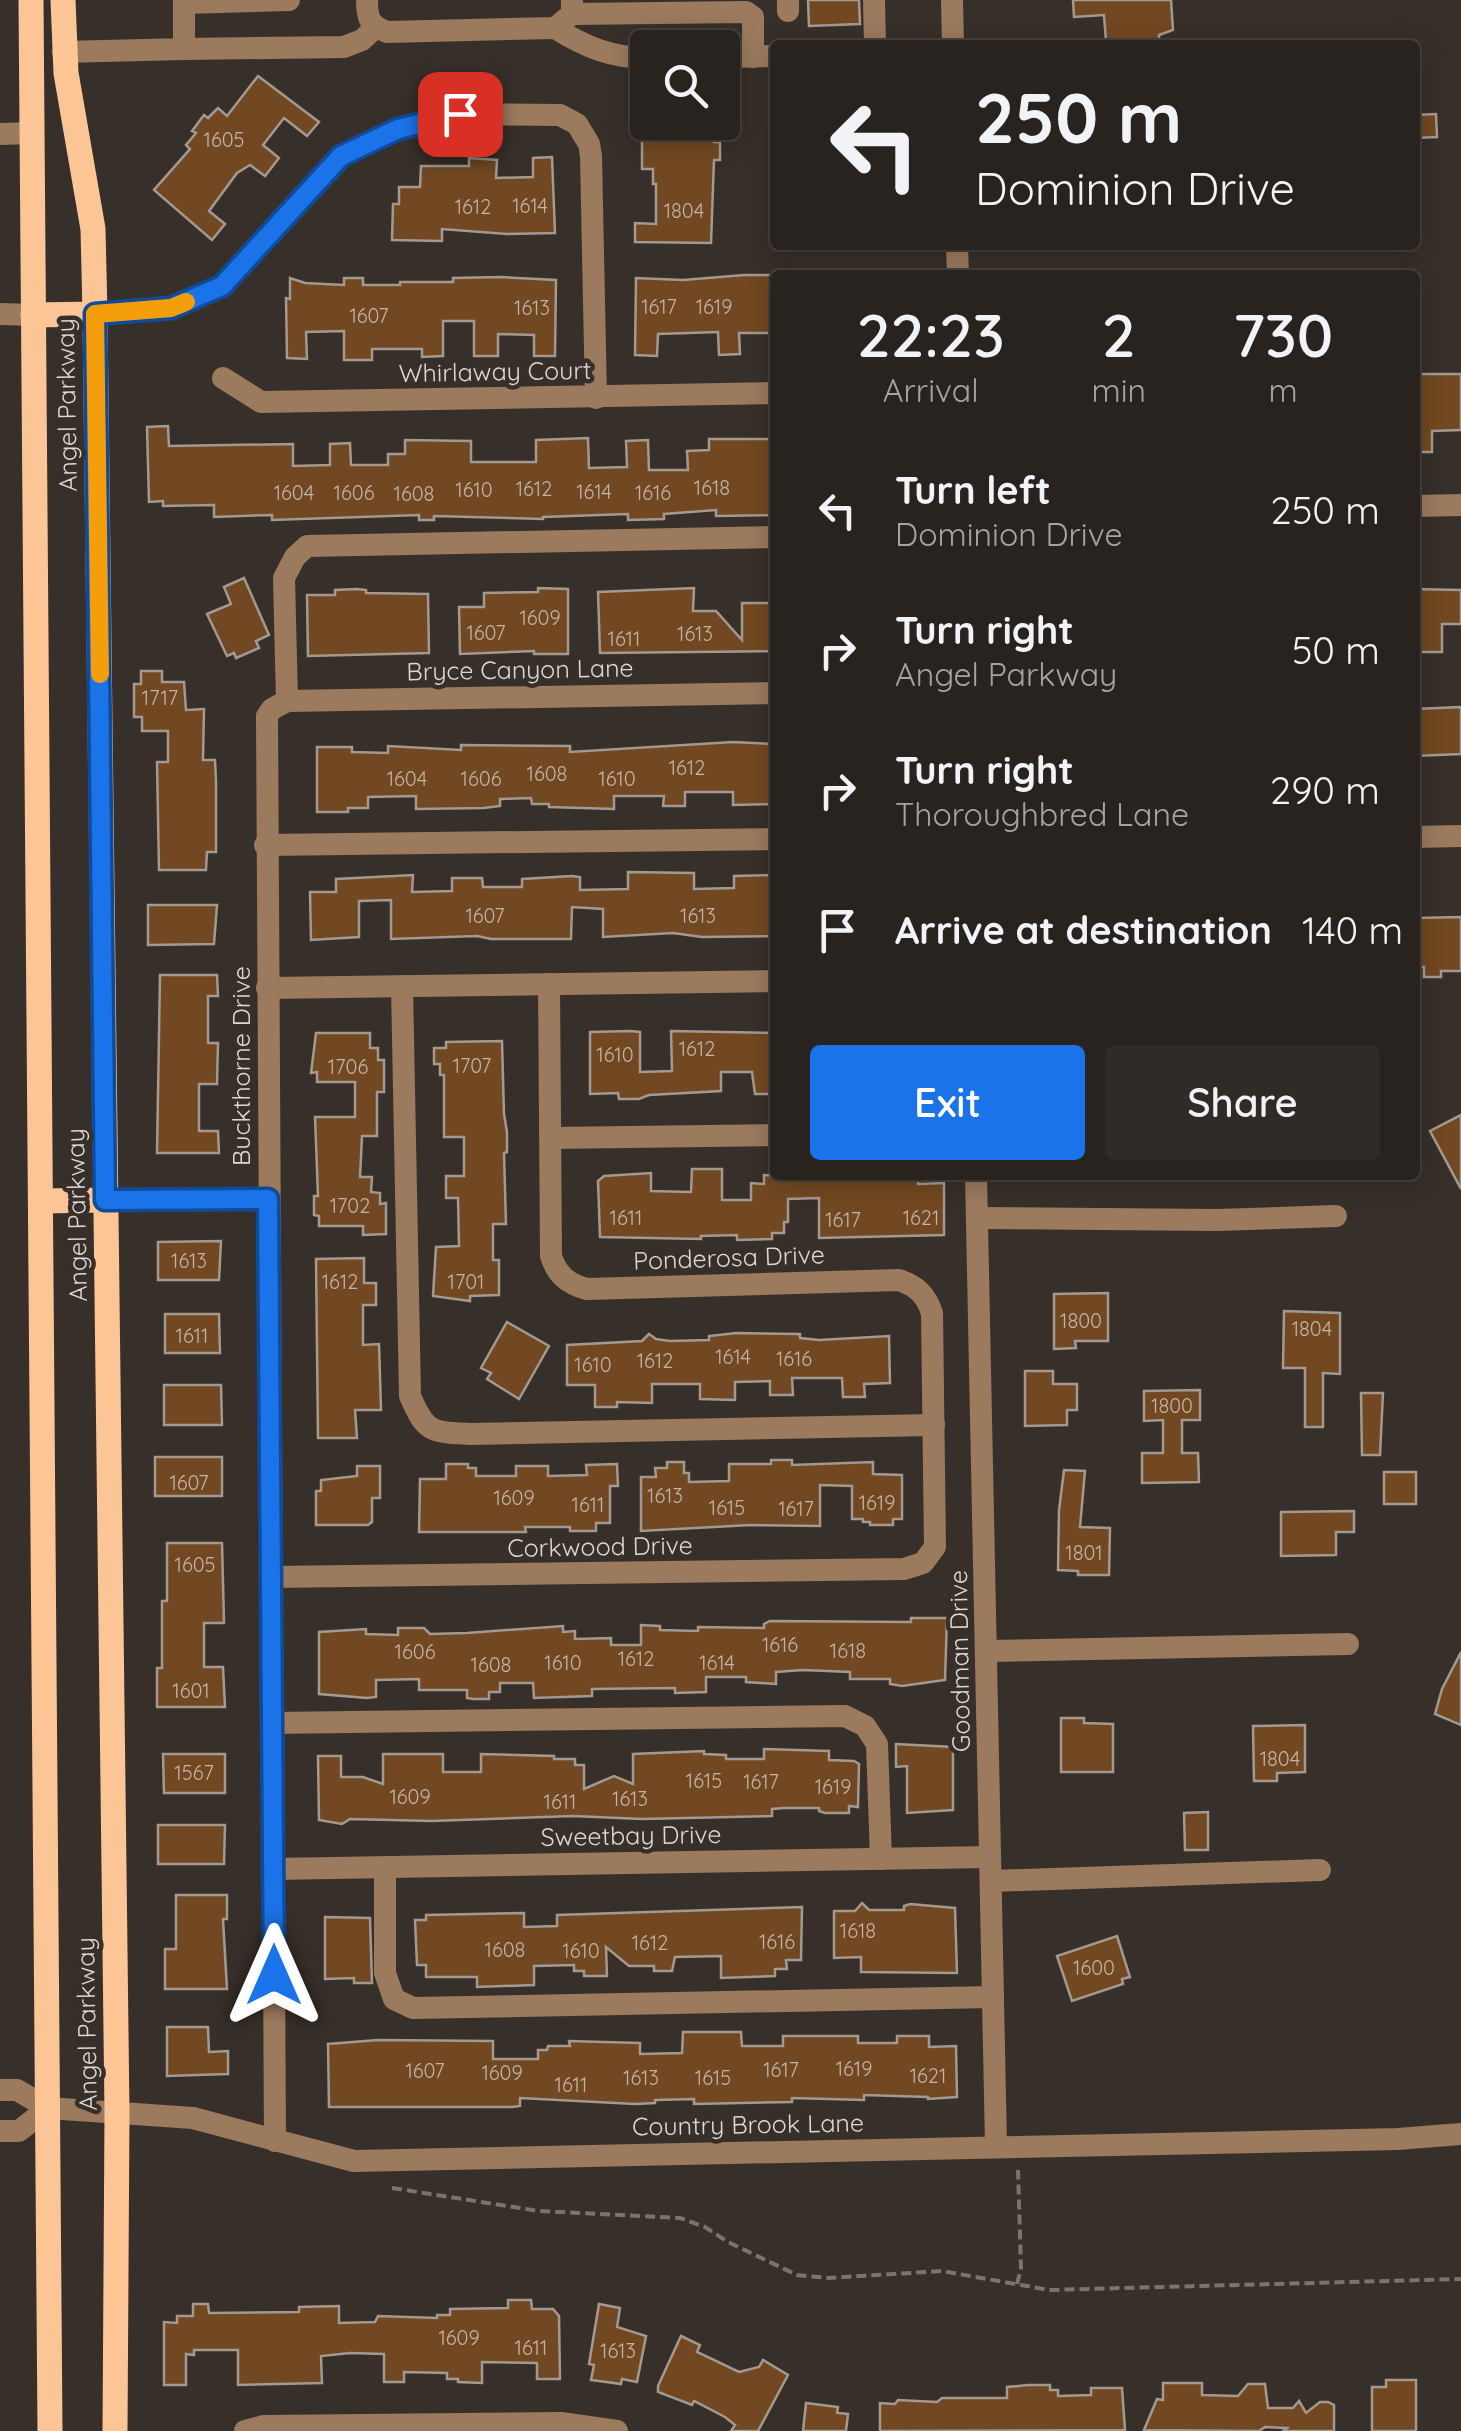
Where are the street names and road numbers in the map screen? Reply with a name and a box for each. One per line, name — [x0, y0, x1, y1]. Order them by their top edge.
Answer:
street label: Angel Parkway — [49, 318, 83, 492]
street label: Whirlaway Court — [398, 354, 592, 388]
street label: Bryce Canyon Lane — [406, 652, 634, 686]
street label: Buckthorne Drive — [225, 966, 256, 1166]
street label: Angel Parkway — [59, 1128, 93, 1302]
street label: Ponderosa Drive — [633, 1238, 825, 1276]
street label: Corkwood Drive — [507, 1529, 693, 1563]
street label: Goodman Drive — [942, 1570, 976, 1752]
street label: Sweetbay Drive — [540, 1818, 722, 1852]
street label: Angel Parkway — [69, 1937, 103, 2111]
street label: Country Brook Lane — [632, 2106, 864, 2142]

